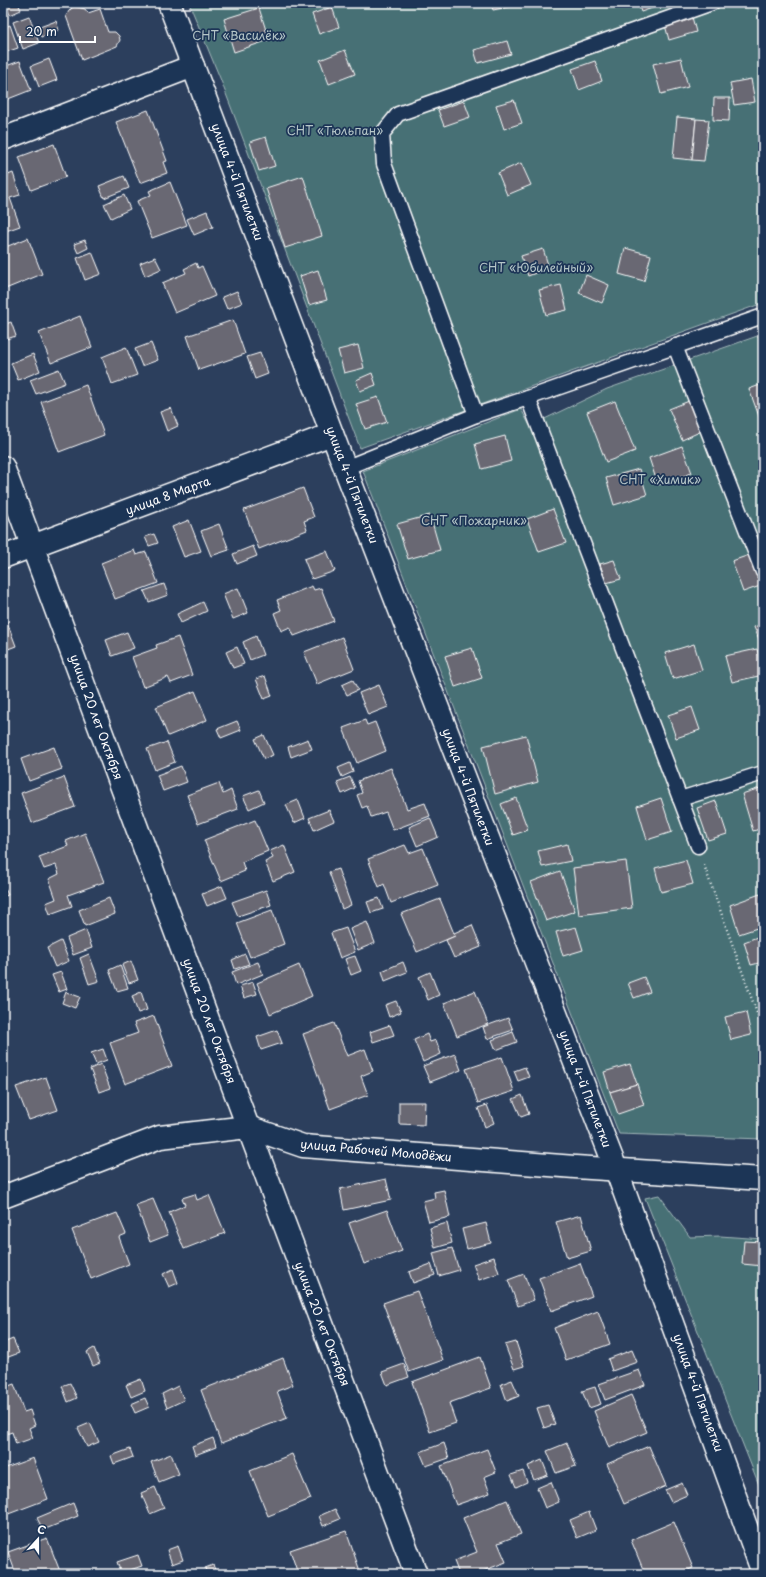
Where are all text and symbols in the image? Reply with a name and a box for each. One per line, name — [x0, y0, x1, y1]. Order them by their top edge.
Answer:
scale bar — [20, 18, 95, 44]
text: 20 m — [26, 22, 57, 40]
park label: СНТ «Василёк» — [192, 26, 286, 44]
street label: улица 4-й Пятилетки — [207, 120, 269, 243]
park label: СНТ «Тюльпан» — [287, 121, 383, 139]
park label: СНТ «Юбилейный» — [479, 258, 593, 276]
street label: улица 4-й Пятилетки — [322, 423, 384, 546]
park label: СНТ «Химик» — [619, 470, 701, 488]
street label: улица 8 Марта — [123, 471, 213, 519]
park label: СНТ «Пожарник» — [421, 511, 527, 529]
street label: улица 20 лет Октября — [66, 651, 128, 782]
street label: улица 4-й Пятилетки — [438, 725, 500, 848]
street label: улица 20 лет Октября — [179, 955, 241, 1086]
street label: улица 4-й Пятилетки — [555, 1027, 617, 1150]
street label: улица Рабочей Молодёжи — [300, 1134, 452, 1166]
street label: улица 20 лет Октября — [291, 1259, 355, 1389]
street label: улица 4-й Пятилетки — [669, 1331, 729, 1454]
north arrow — [18, 1519, 58, 1559]
text: С — [35, 1520, 49, 1539]

